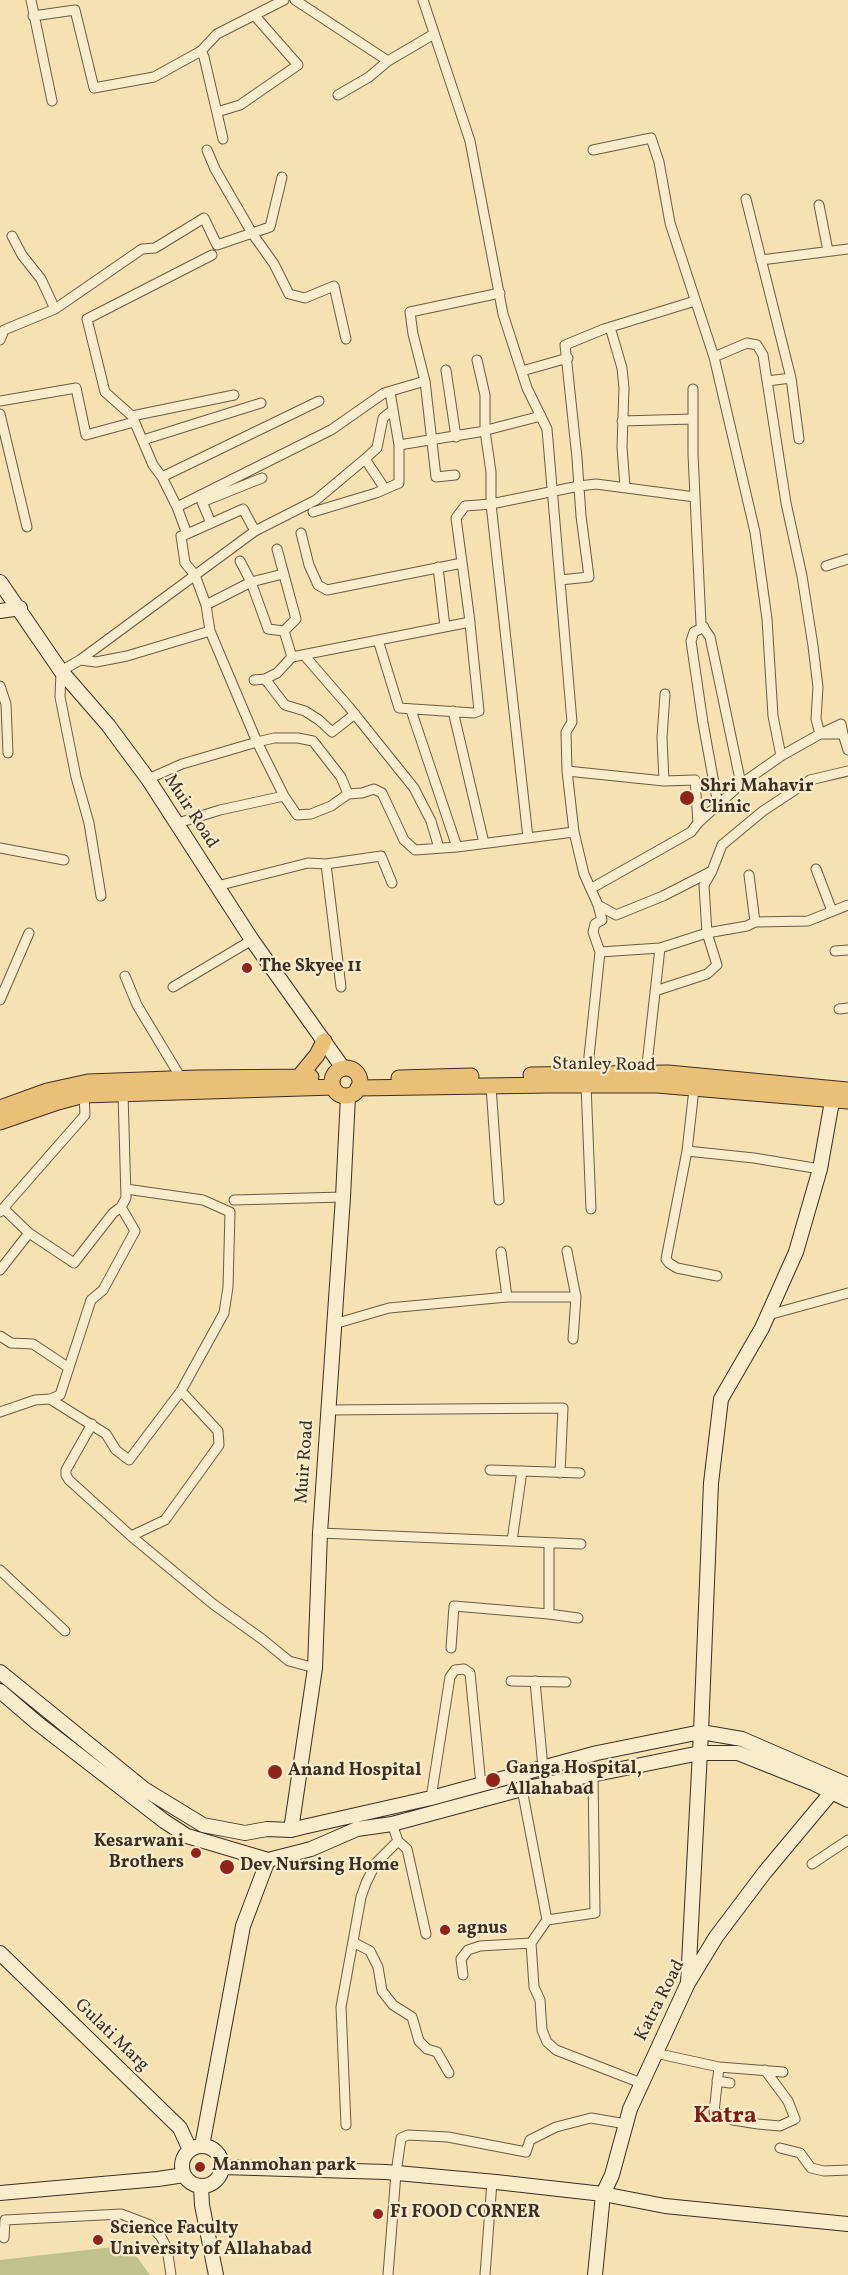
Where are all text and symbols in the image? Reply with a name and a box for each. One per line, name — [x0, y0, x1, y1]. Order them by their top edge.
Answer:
street label: Muir Road — [158, 771, 222, 853]
place label: Shri Mahavir Clinic — [700, 777, 813, 820]
marker: Shri Mahavir Clinic — [678, 789, 696, 807]
place label: The Skyee 11 — [259, 957, 362, 979]
marker: The Skyee 11 — [240, 961, 254, 975]
street label: Stanley Road — [552, 1054, 656, 1078]
street label: Muir Road — [292, 1419, 320, 1505]
place label: Ganga Hospital, Allahabad — [506, 1759, 642, 1802]
place label: Anand Hospital — [288, 1761, 421, 1783]
marker: Anand Hospital — [266, 1763, 284, 1781]
marker: Ganga Hospital, Allahabad — [484, 1771, 502, 1789]
place label: Kesarwani Brothers — [94, 1832, 184, 1874]
marker: Kesarwani Brothers — [189, 1846, 203, 1860]
place label: Dev Nursing Home — [240, 1856, 399, 1878]
marker: Dev Nursing Home — [218, 1858, 236, 1876]
place label: agnus — [457, 1919, 508, 1941]
marker: agnus — [438, 1923, 452, 1937]
street label: Katra Road — [631, 1957, 691, 2045]
street label: Gulati Marg — [69, 1995, 153, 2077]
district label: Katra — [693, 2104, 757, 2132]
place label: Manmohan park — [212, 2156, 356, 2178]
marker: Manmohan park — [193, 2160, 207, 2174]
place label: F1 FOOD CORNER — [390, 2203, 540, 2225]
marker: F1 FOOD CORNER — [371, 2207, 385, 2221]
place label: Science Faculty University of Allahabad — [110, 2219, 312, 2262]
marker: Science Faculty University of Allahabad — [91, 2233, 105, 2247]

